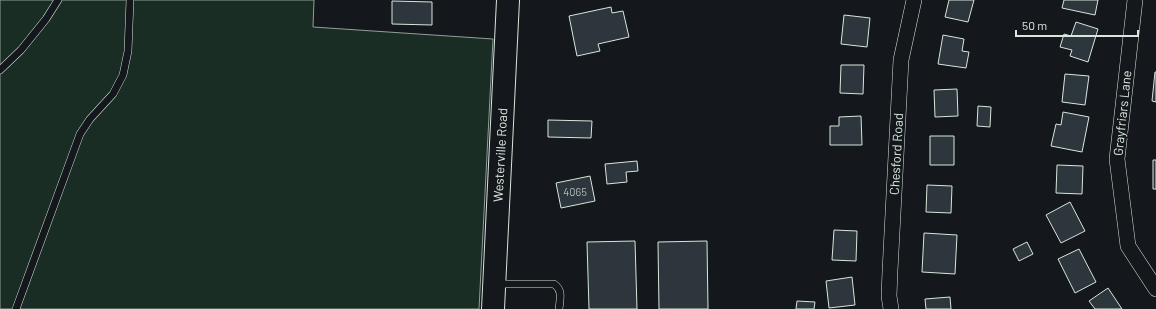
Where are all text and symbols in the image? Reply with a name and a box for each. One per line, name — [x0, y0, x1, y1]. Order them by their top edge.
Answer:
scale bar — [1016, 12, 1138, 38]
text: 50 m — [1022, 18, 1047, 32]
street label: Grayfriars Lane — [1110, 69, 1134, 157]
street label: Westerville Road — [490, 108, 510, 202]
street label: Chesford Road — [886, 113, 906, 195]
house number: 4065 — [563, 185, 587, 198]

